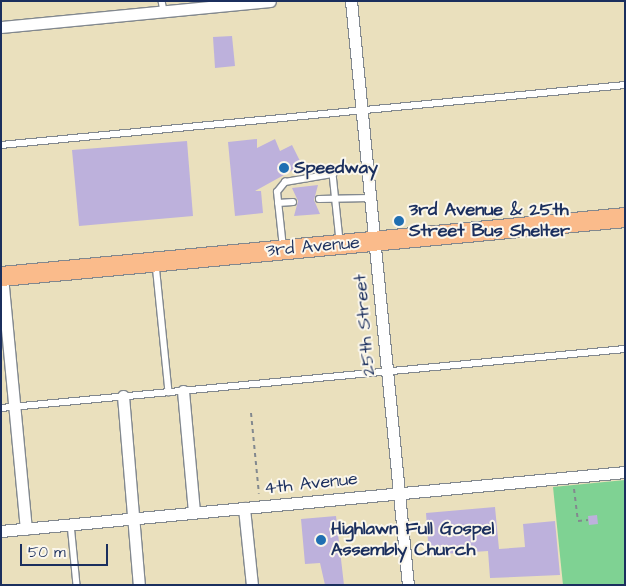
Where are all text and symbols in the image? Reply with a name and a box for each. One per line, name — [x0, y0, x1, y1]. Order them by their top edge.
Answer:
place label: Speedway — [294, 157, 378, 179]
marker: Speedway — [278, 162, 290, 174]
place label: 3rd Avenue & 25th Street Bus Shelter — [409, 200, 570, 242]
marker: 3rd Avenue & 25th Street Bus Shelter — [393, 215, 405, 227]
street label: 3rd Avenue — [265, 232, 361, 262]
street label: 25th Street — [350, 273, 380, 377]
street label: 4th Avenue — [263, 468, 359, 500]
place label: Highlawn Full Gospel Assembly Church — [331, 519, 494, 562]
scale bar — [22, 534, 110, 566]
marker: Highlawn Full Gospel Assembly Church — [315, 534, 327, 546]
text: 50 m — [28, 542, 66, 563]

